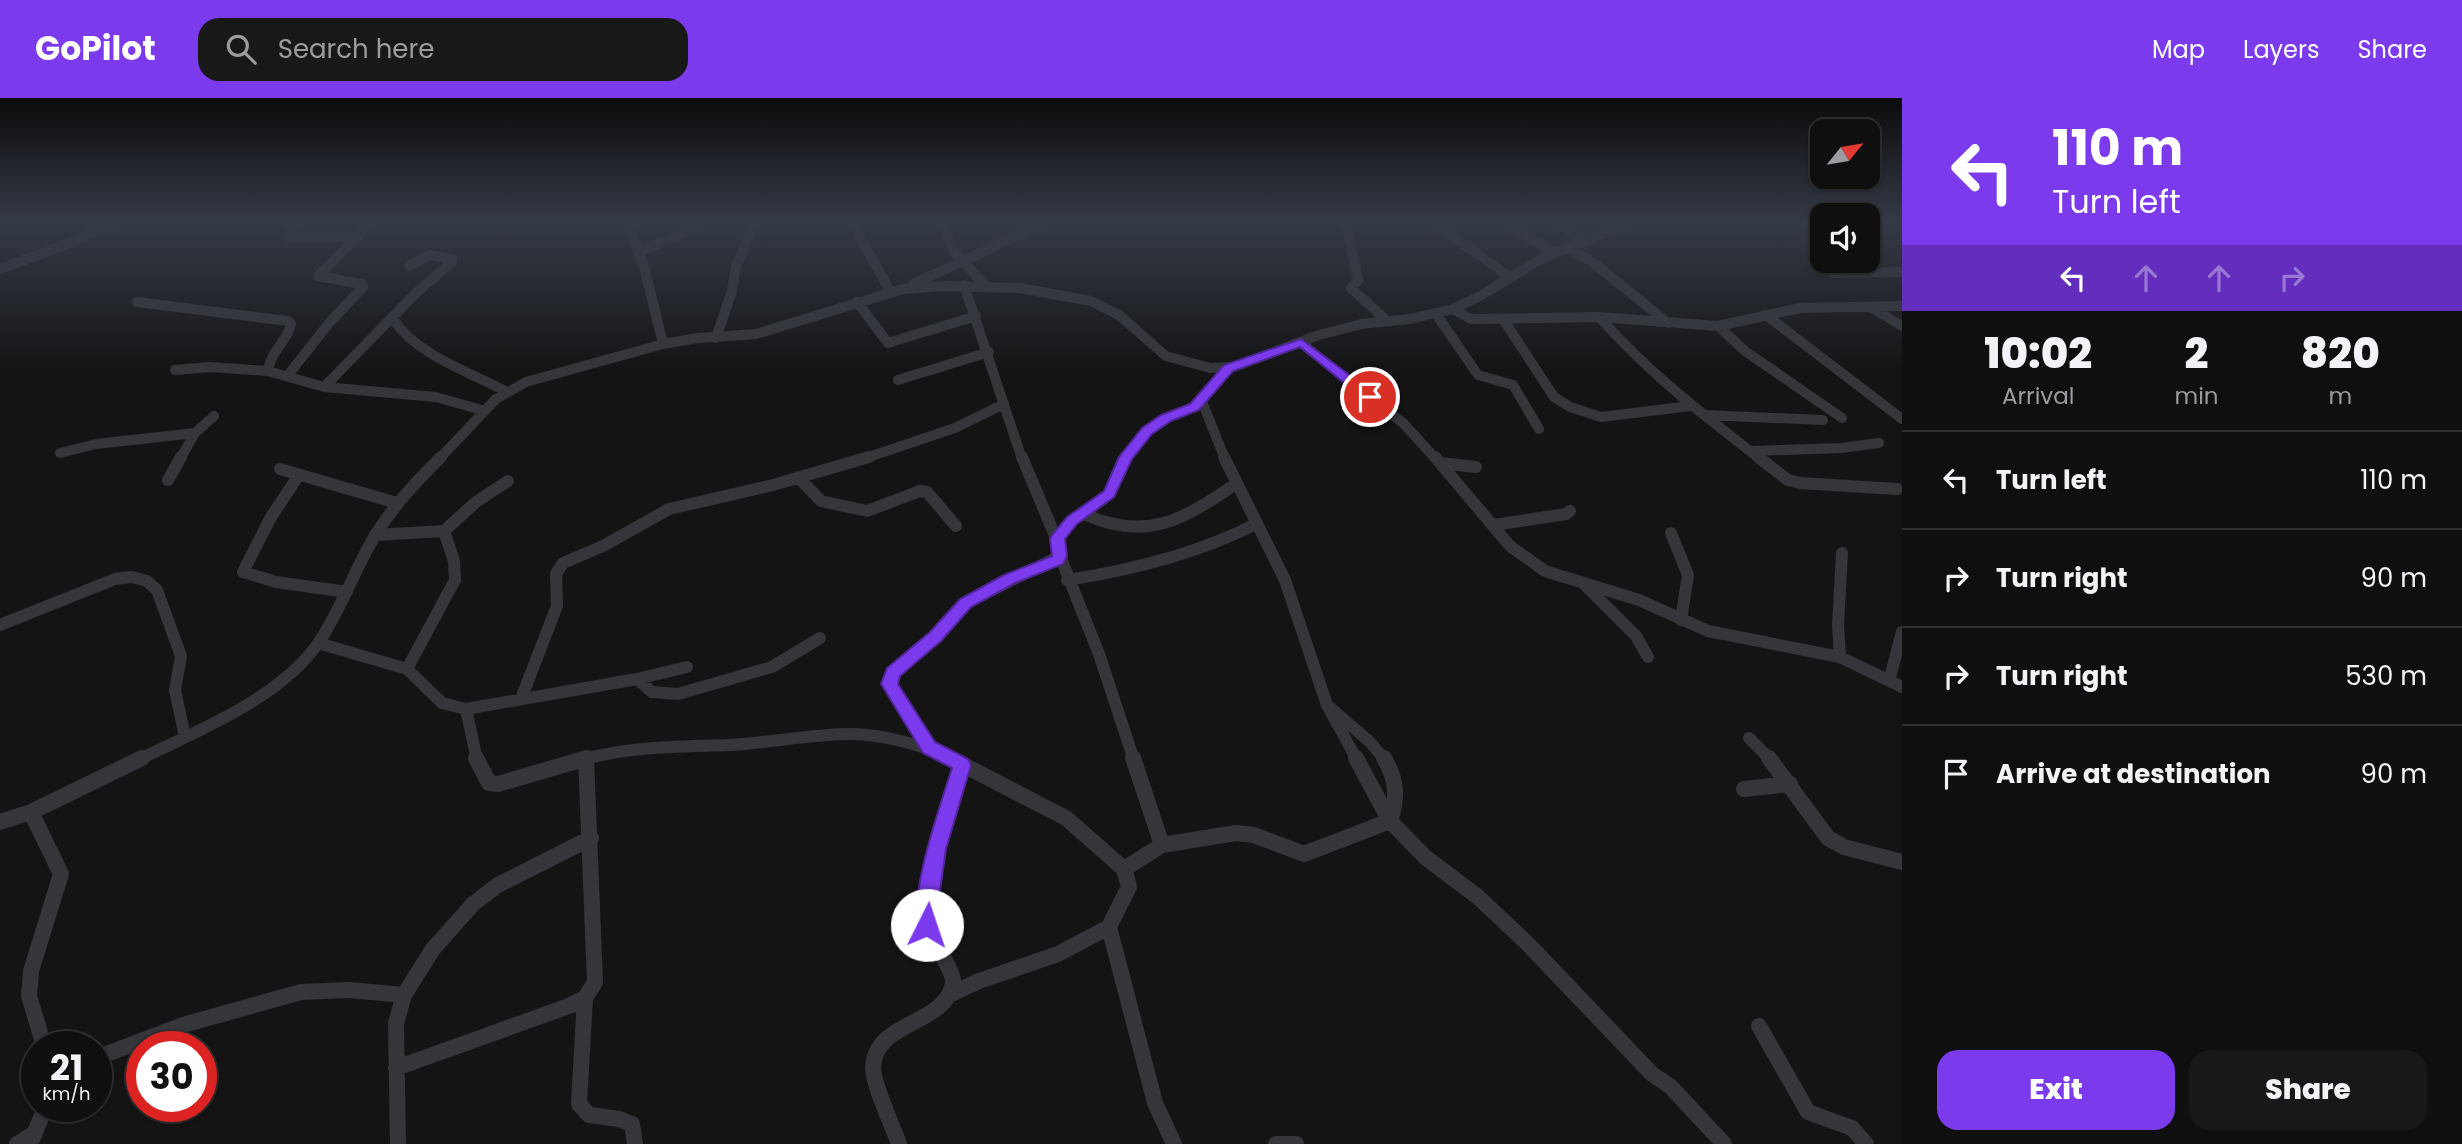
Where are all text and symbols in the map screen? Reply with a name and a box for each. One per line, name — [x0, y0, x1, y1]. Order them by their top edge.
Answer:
search box — [198, 18, 688, 81]
text: GoPilot — [35, 25, 156, 72]
icon: search — [222, 30, 260, 68]
text: Search here — [278, 31, 434, 67]
text: Map — [2152, 33, 2205, 66]
text: Layers — [2243, 33, 2319, 66]
text: Share — [2357, 33, 2427, 66]
text: 110 m — [2052, 114, 2183, 182]
north arrow — [1810, 119, 1880, 189]
map controls — [1810, 119, 1880, 273]
icon: left — [1937, 126, 2028, 217]
text: Turn left — [2052, 179, 2181, 224]
button: sound — [1810, 203, 1880, 273]
icon: left — [2054, 259, 2092, 297]
icon: ahead — [2127, 259, 2165, 297]
icon: ahead — [2200, 259, 2238, 297]
icon: right — [2273, 259, 2311, 297]
text: 10:02 — [1984, 324, 2092, 383]
text: 2 — [2185, 324, 2208, 383]
text: 820 — [2301, 324, 2380, 383]
pin — [1340, 367, 1400, 427]
icon: arrive — [1351, 378, 1389, 416]
text: Arrival — [2002, 380, 2074, 412]
text: min — [2175, 380, 2219, 412]
text: m — [2328, 380, 2352, 412]
icon: left — [1937, 461, 1975, 499]
text: Turn left — [1996, 462, 2107, 498]
text: 110 m — [2360, 462, 2427, 498]
icon: right — [1937, 559, 1975, 597]
text: Turn right — [1996, 560, 2128, 596]
text: 90 m — [2361, 560, 2427, 596]
icon: right — [1937, 657, 1975, 695]
text: Turn right — [1996, 658, 2128, 694]
text: 530 m — [2345, 658, 2427, 694]
icon: arrive — [1937, 755, 1975, 793]
text: Arrive at destination — [1996, 756, 2271, 792]
text: 90 m — [2361, 756, 2427, 792]
position arrow — [890, 888, 964, 962]
speed limit sign: 30 — [126, 1031, 217, 1122]
text: 21 — [50, 1043, 83, 1092]
button: Exit — [1937, 1050, 2175, 1130]
button: Share — [2189, 1050, 2427, 1130]
text: km/h — [43, 1081, 90, 1106]

